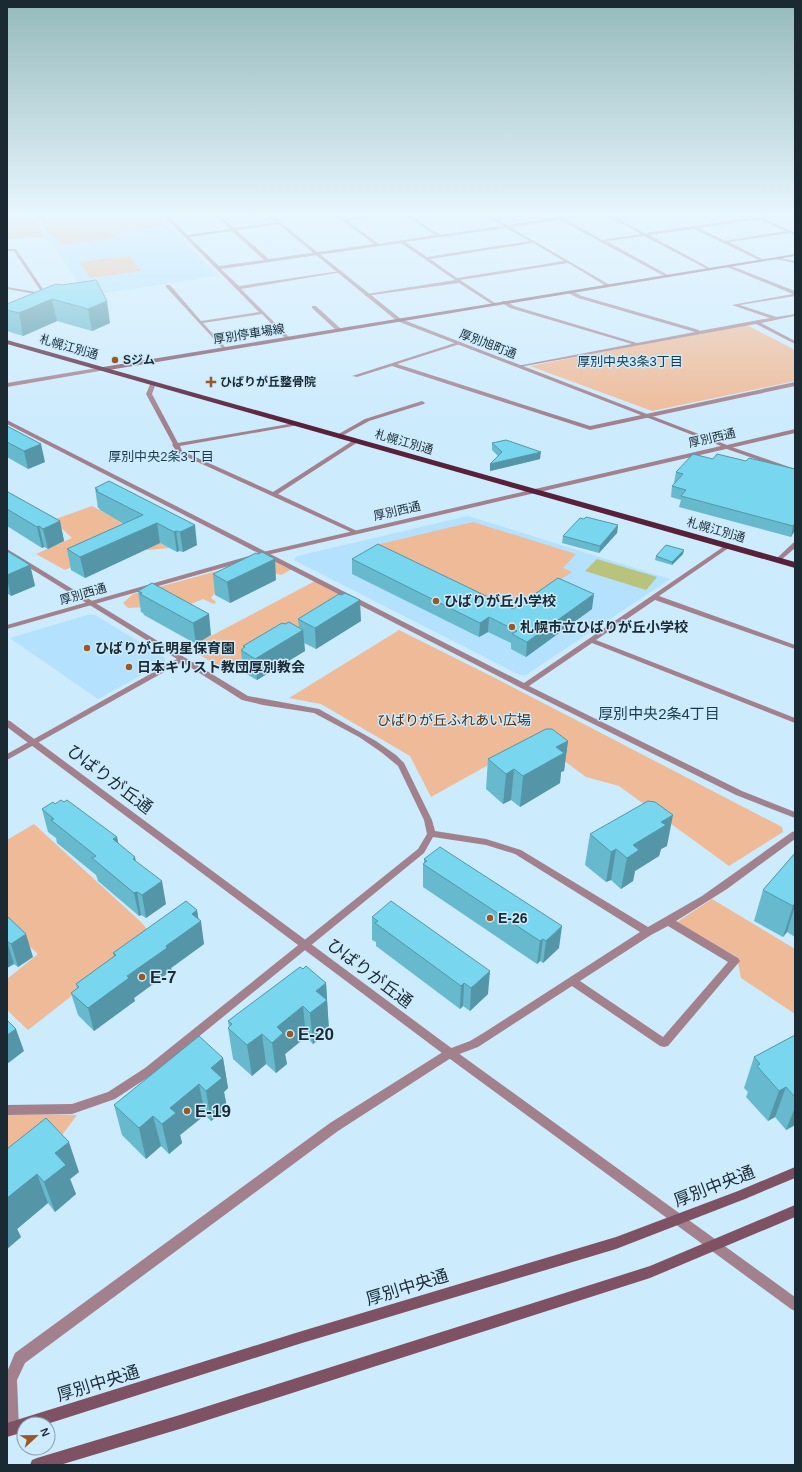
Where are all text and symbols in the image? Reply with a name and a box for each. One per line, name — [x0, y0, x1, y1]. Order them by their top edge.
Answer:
street label: 厚別停車場線 — [212, 321, 286, 347]
street label: 厚別旭町通 — [457, 327, 519, 361]
street label: 札幌江別通 — [38, 332, 100, 362]
place label: Sジム — [123, 353, 155, 367]
district label: 厚別中央3条3丁目 — [577, 354, 683, 369]
marker: Sジム — [110, 355, 120, 365]
place label: ひばりが丘整骨院 — [220, 375, 316, 389]
marker: ひばりが丘整骨院 — [205, 376, 217, 388]
street label: 厚別西通 — [687, 426, 737, 450]
street label: 札幌江別通 — [373, 427, 435, 457]
district label: 厚別中央2条3丁目 — [108, 449, 214, 464]
street label: 厚別西通 — [372, 499, 422, 523]
street label: 札幌江別通 — [685, 515, 747, 545]
street label: 厚別西通 — [58, 581, 108, 607]
place label: ひばりが丘小学校 — [444, 593, 556, 609]
marker: ひばりが丘小学校 — [431, 596, 441, 606]
place label: 札幌市立ひばりが丘小学校 — [520, 619, 688, 635]
marker: 札幌市立ひばりが丘小学校 — [507, 622, 517, 632]
place label: ひばりが丘明星保育園 — [95, 640, 235, 656]
marker: ひばりが丘明星保育園 — [82, 643, 92, 653]
place label: 日本キリスト教団厚別教会 — [137, 659, 305, 675]
marker: 日本キリスト教団厚別教会 — [124, 662, 134, 672]
district label: 厚別中央2条4丁目 — [598, 705, 720, 722]
park label: ひばりが丘ふれあい広場 — [377, 712, 531, 728]
street label: ひばりが丘通 — [63, 741, 156, 818]
place label: E-26 — [498, 910, 528, 926]
marker: E-26 — [485, 913, 495, 923]
street label: ひばりが丘通 — [323, 935, 416, 1012]
place label: E-7 — [150, 968, 176, 987]
marker: E-7 — [137, 972, 147, 982]
place label: E-20 — [298, 1025, 334, 1044]
marker: E-20 — [285, 1029, 295, 1039]
place label: E-19 — [195, 1102, 231, 1121]
marker: E-19 — [182, 1106, 192, 1116]
street label: 厚別中央通 — [671, 1162, 757, 1211]
street label: 厚別中央通 — [364, 1266, 451, 1309]
street label: 厚別中央通 — [55, 1362, 142, 1405]
north arrow — [16, 1416, 56, 1456]
text: N — [38, 1426, 52, 1438]

